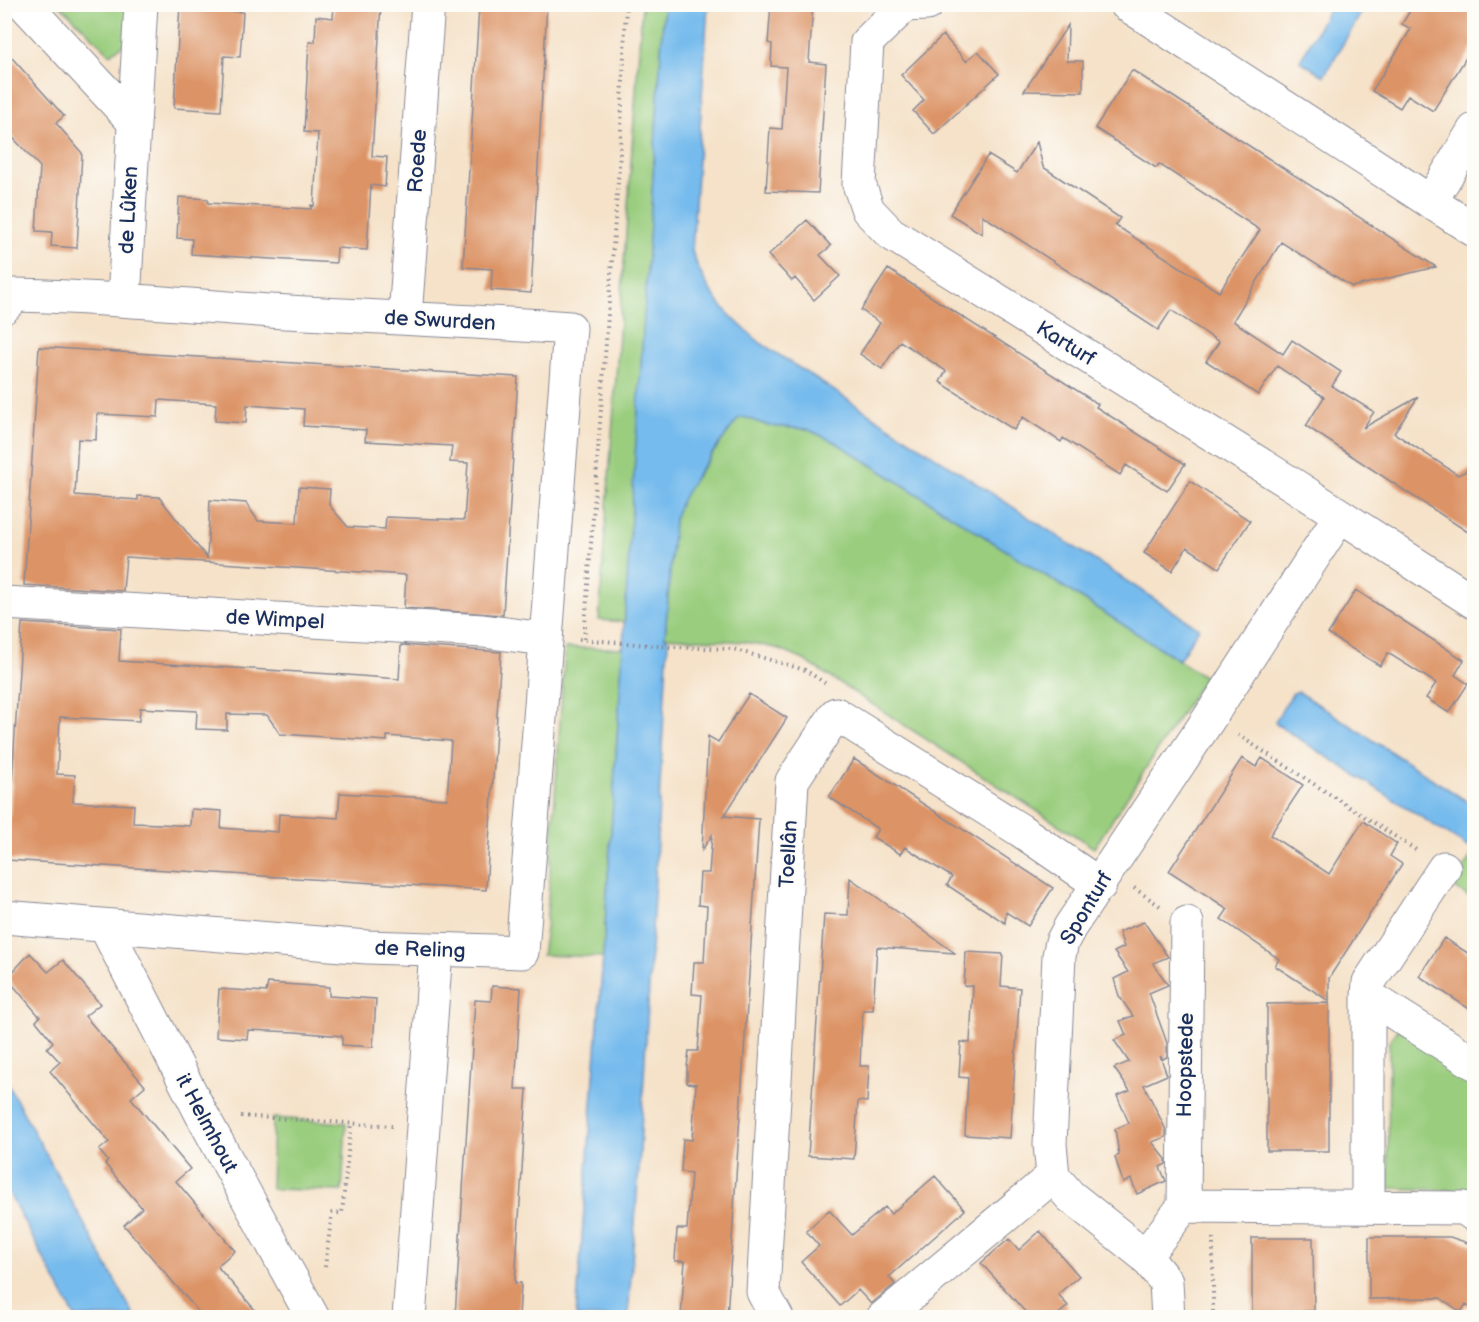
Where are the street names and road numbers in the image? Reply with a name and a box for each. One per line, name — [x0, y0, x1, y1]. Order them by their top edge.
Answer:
street label: Roede — [403, 128, 432, 194]
street label: de Lûken — [114, 165, 143, 255]
street label: de Swurden — [384, 305, 496, 336]
street label: Karturf — [1031, 316, 1100, 372]
street label: de Wimpel — [225, 604, 325, 635]
street label: Toellân — [774, 820, 803, 889]
street label: Sponturf — [1055, 867, 1118, 949]
street label: de Reling — [374, 935, 466, 964]
street label: Hoopstede — [1172, 1013, 1199, 1117]
street label: it Helmhout — [170, 1070, 243, 1177]

